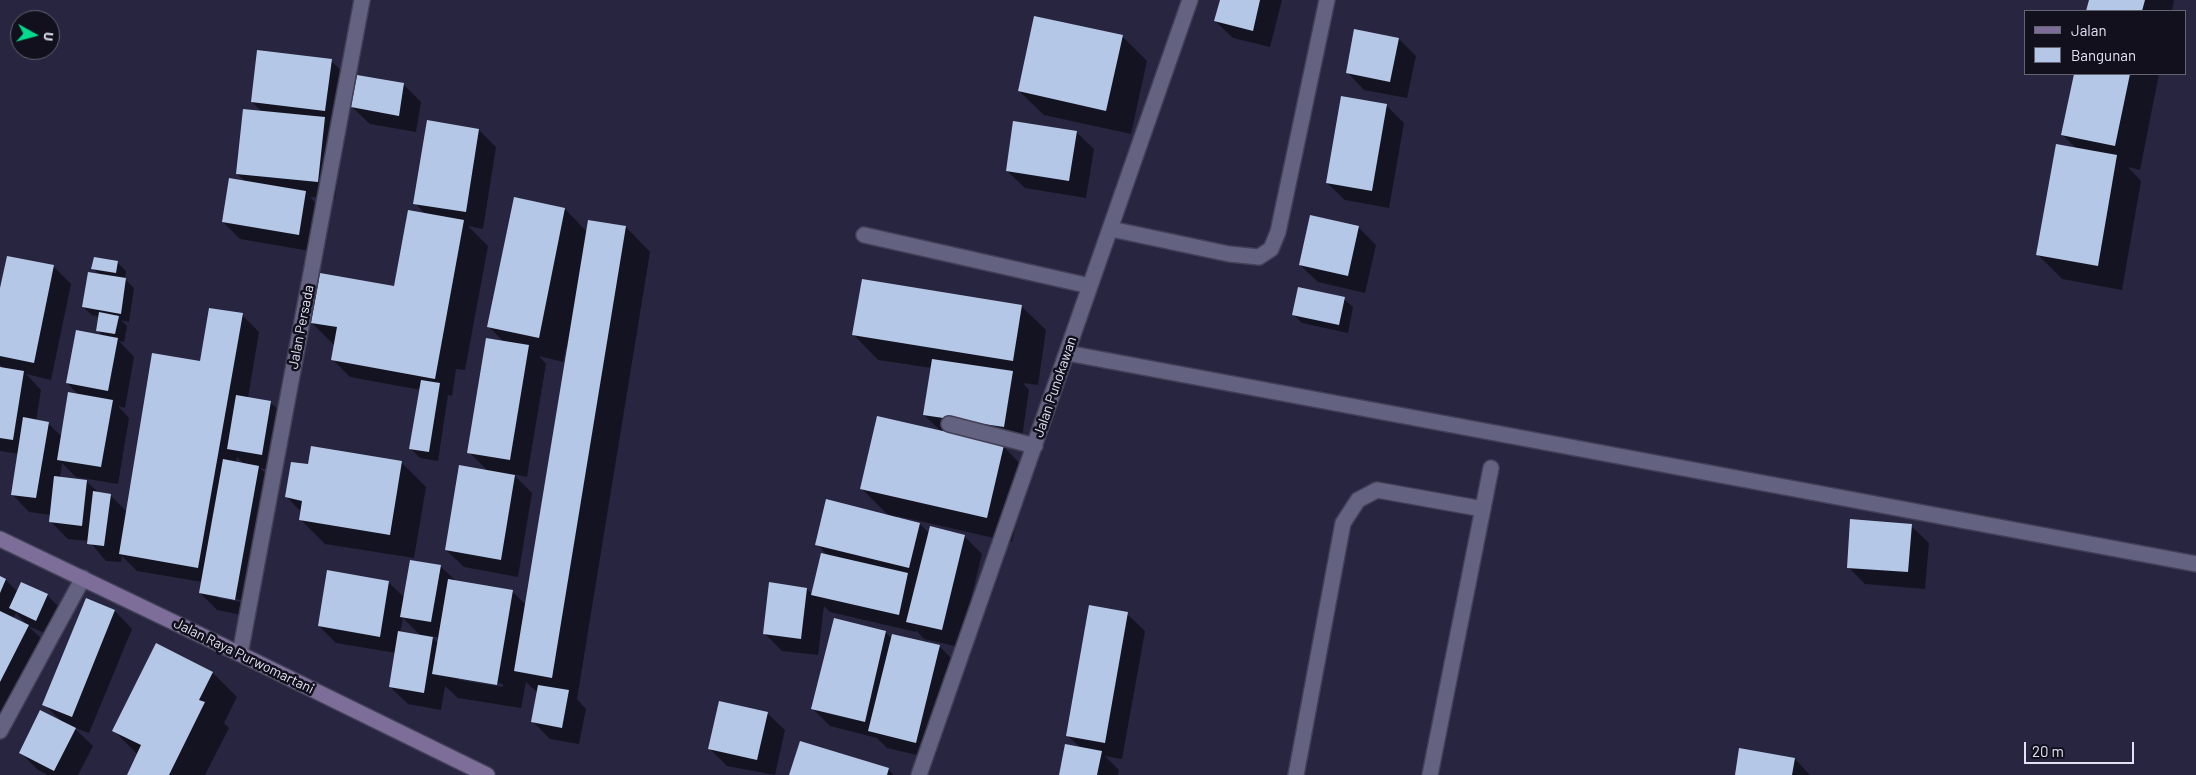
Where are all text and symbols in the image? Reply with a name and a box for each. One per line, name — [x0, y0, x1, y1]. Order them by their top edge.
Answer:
north arrow — [10, 10, 60, 60]
legend — [2024, 10, 2186, 75]
text: Jalan — [2071, 21, 2107, 39]
text: U — [40, 31, 58, 42]
text: Bangunan — [2071, 46, 2136, 64]
street label: Jalan Persada — [285, 284, 317, 370]
street label: Jalan Punokawan — [1030, 334, 1080, 440]
street label: Jalan Raya Purwomartani — [171, 615, 317, 697]
scale bar — [2026, 732, 2136, 764]
text: 20 m — [2032, 742, 2064, 760]

